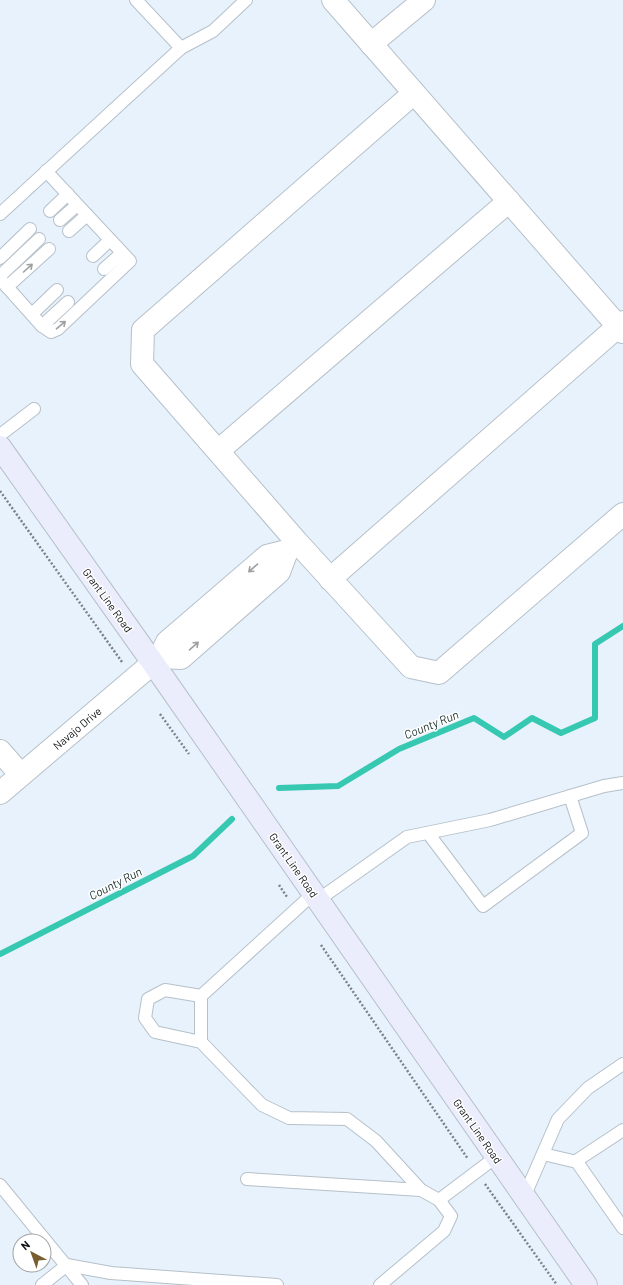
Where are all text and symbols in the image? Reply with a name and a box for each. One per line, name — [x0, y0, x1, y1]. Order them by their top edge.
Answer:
one-way arrow — [23, 264, 34, 273]
one-way arrow — [56, 321, 66, 330]
one-way arrow — [247, 564, 258, 573]
street label: Grant Line Road — [80, 566, 136, 634]
one-way arrow — [189, 641, 200, 650]
street label: Navajo Drive — [50, 704, 104, 752]
water label: County Run — [402, 707, 460, 741]
street label: Grant Line Road — [267, 830, 321, 900]
water label: County Run — [86, 864, 144, 902]
street label: Grant Line Road — [451, 1096, 505, 1166]
north arrow — [12, 1233, 52, 1273]
text: N — [18, 1238, 32, 1252]

